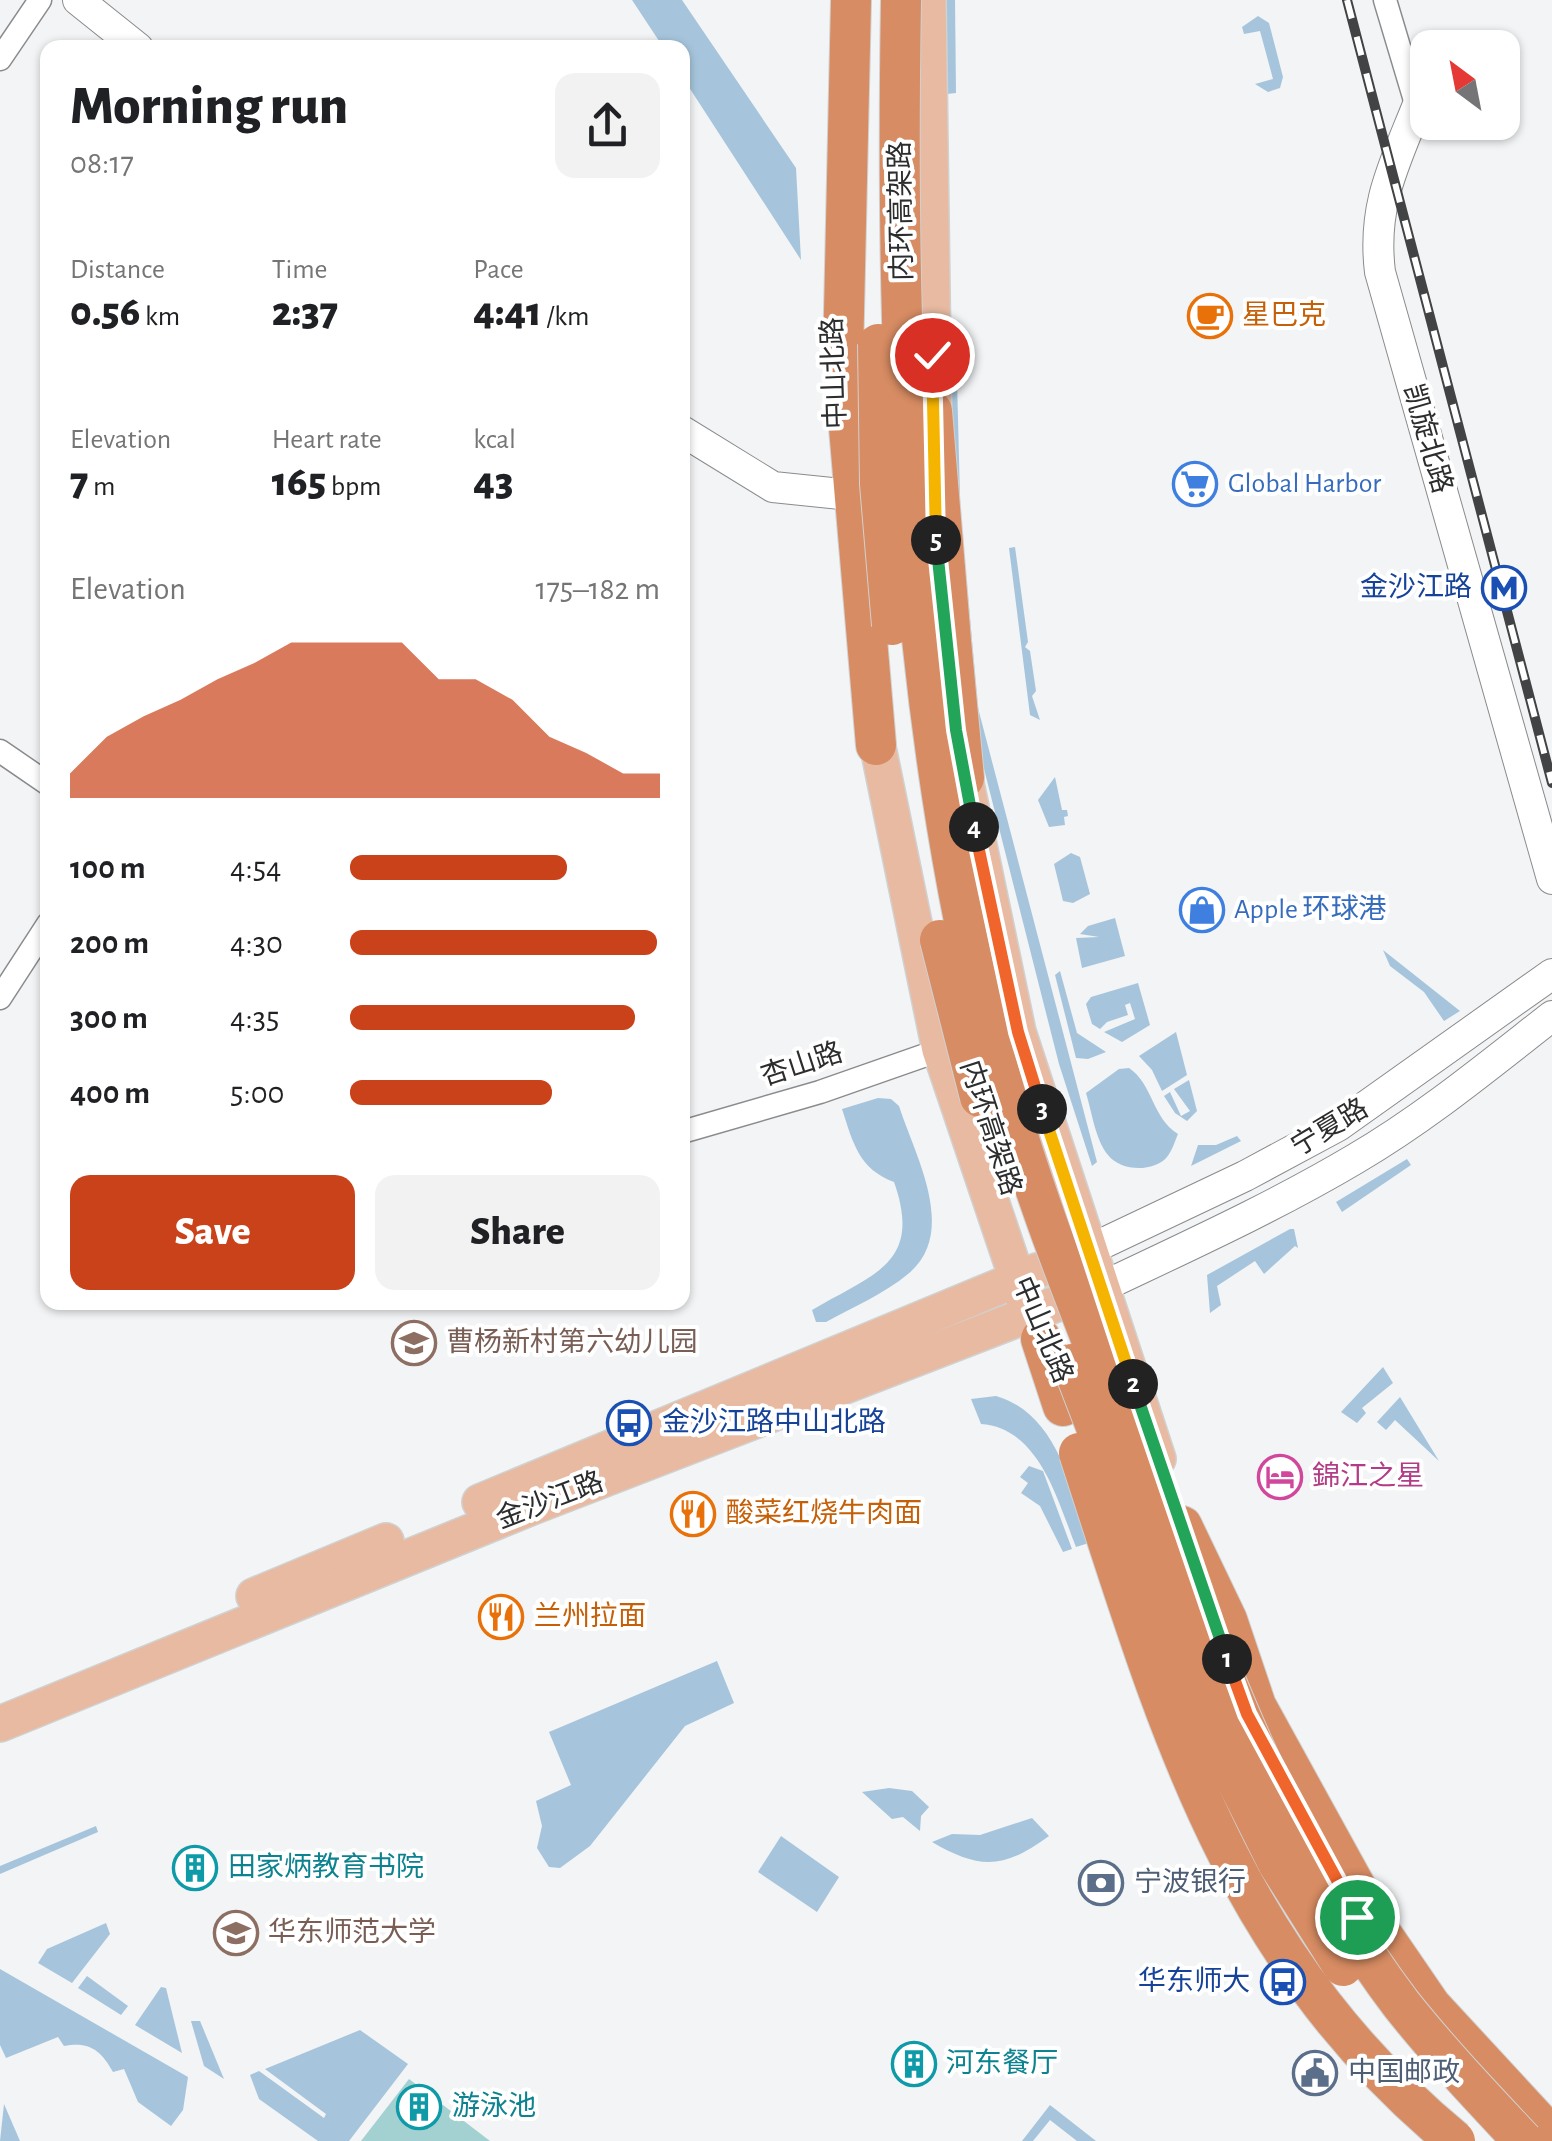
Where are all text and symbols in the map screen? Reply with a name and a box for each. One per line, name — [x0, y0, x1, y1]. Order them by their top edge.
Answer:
north arrow — [1410, 30, 1520, 140]
map controls — [1410, 30, 1520, 140]
button: share — [555, 73, 660, 178]
text: Morning run — [70, 79, 348, 134]
street label: 内环高架路 — [885, 141, 917, 281]
text: 08:17 — [70, 147, 134, 179]
text: Distance — [70, 256, 165, 284]
text: Time — [272, 256, 327, 284]
text: Pace — [473, 256, 524, 284]
text: 0.56 — [70, 291, 140, 333]
text: 2:37 — [272, 291, 338, 333]
text: 4:41 — [473, 291, 542, 333]
cafe icon: 星巴克 — [1187, 293, 1233, 339]
place label: 星巴克 — [1242, 300, 1326, 330]
text: km — [140, 303, 180, 331]
text: /km — [542, 303, 589, 331]
pin — [890, 313, 975, 398]
street label: 中山北路 — [817, 317, 851, 430]
icon: check — [905, 328, 960, 383]
street label: 凯旋北路 — [1398, 381, 1458, 497]
text: Elevation — [70, 426, 171, 454]
text: Heart rate — [272, 426, 382, 454]
text: kcal — [473, 426, 516, 454]
text: 7 — [70, 461, 88, 503]
text: 165 — [272, 461, 326, 503]
text: 43 — [473, 461, 513, 503]
supermarket icon: Global Harbor — [1172, 461, 1218, 507]
place label: Global Harbor — [1228, 470, 1381, 498]
text: m — [88, 473, 116, 501]
text: bpm — [326, 473, 381, 501]
pin: 5 — [911, 515, 961, 565]
text: 5 — [930, 526, 942, 554]
metro station icon: 金沙江路 — [1481, 565, 1527, 611]
place label: 金沙江路 — [1360, 572, 1472, 602]
text: Elevation — [70, 573, 186, 605]
text: 175–182 m — [535, 573, 660, 605]
pin: 4 — [949, 802, 999, 852]
text: 4 — [967, 813, 981, 841]
text: 100 m — [70, 852, 146, 884]
text: 4:54 — [230, 852, 282, 884]
shop icon: Apple 环球港 — [1179, 887, 1225, 933]
place label: Apple 环球港 — [1234, 894, 1387, 924]
text: 200 m — [70, 927, 149, 959]
text: 4:30 — [230, 927, 283, 959]
text: 300 m — [70, 1002, 148, 1034]
text: 4:35 — [230, 1002, 279, 1034]
street label: 杏山路 — [757, 1037, 846, 1091]
street label: 内环高架路 — [955, 1056, 1027, 1199]
text: 400 m — [70, 1077, 150, 1109]
text: 5:00 — [230, 1077, 285, 1109]
pin: 3 — [1017, 1084, 1067, 1134]
street label: 宁夏路 — [1286, 1093, 1373, 1162]
text: 3 — [1036, 1095, 1048, 1123]
button: Save — [70, 1175, 355, 1290]
button: Share — [375, 1175, 660, 1290]
street label: 中山北路 — [1007, 1272, 1079, 1387]
school or university icon: 曹杨新村第六幼儿园 — [391, 1320, 437, 1366]
place label: 曹杨新村第六幼儿园 — [446, 1327, 698, 1357]
pin: 2 — [1108, 1359, 1158, 1409]
text: 2 — [1126, 1370, 1140, 1398]
bus stop icon: 金沙江路中山北路 — [606, 1400, 652, 1446]
place label: 金沙江路中山北路 — [662, 1407, 886, 1437]
hotel icon: 錦江之星 — [1257, 1454, 1303, 1500]
place label: 錦江之星 — [1312, 1461, 1424, 1491]
street label: 金沙江路 — [492, 1466, 607, 1534]
restaurant icon: 酸菜红烧牛肉面 — [670, 1491, 716, 1537]
place label: 酸菜红烧牛肉面 — [726, 1498, 922, 1528]
restaurant icon: 兰州拉面 — [478, 1594, 524, 1640]
place label: 兰州拉面 — [534, 1601, 646, 1631]
pin: 1 — [1202, 1634, 1252, 1684]
text: 1 — [1222, 1645, 1232, 1673]
building icon: 田家炳教育书院 — [172, 1845, 218, 1891]
place label: 田家炳教育书院 — [228, 1852, 424, 1882]
bank icon: 宁波银行 — [1078, 1860, 1124, 1906]
place label: 宁波银行 — [1134, 1867, 1246, 1897]
pin — [1315, 1875, 1400, 1960]
icon: arrive — [1330, 1890, 1385, 1945]
school or university icon: 华东师范大学 — [213, 1910, 259, 1956]
place label: 华东师范大学 — [268, 1917, 436, 1947]
bus stop icon: 华东师大 — [1260, 1959, 1306, 2005]
place label: 华东师大 — [1138, 1966, 1250, 1996]
building icon: 河东餐厅 — [891, 2041, 937, 2087]
place label: 河东餐厅 — [946, 2048, 1058, 2078]
public building icon: 中国邮政 — [1292, 2050, 1338, 2096]
place label: 中国邮政 — [1348, 2057, 1460, 2087]
building icon: 游泳池 — [396, 2084, 442, 2130]
place label: 游泳池 — [452, 2091, 536, 2121]

